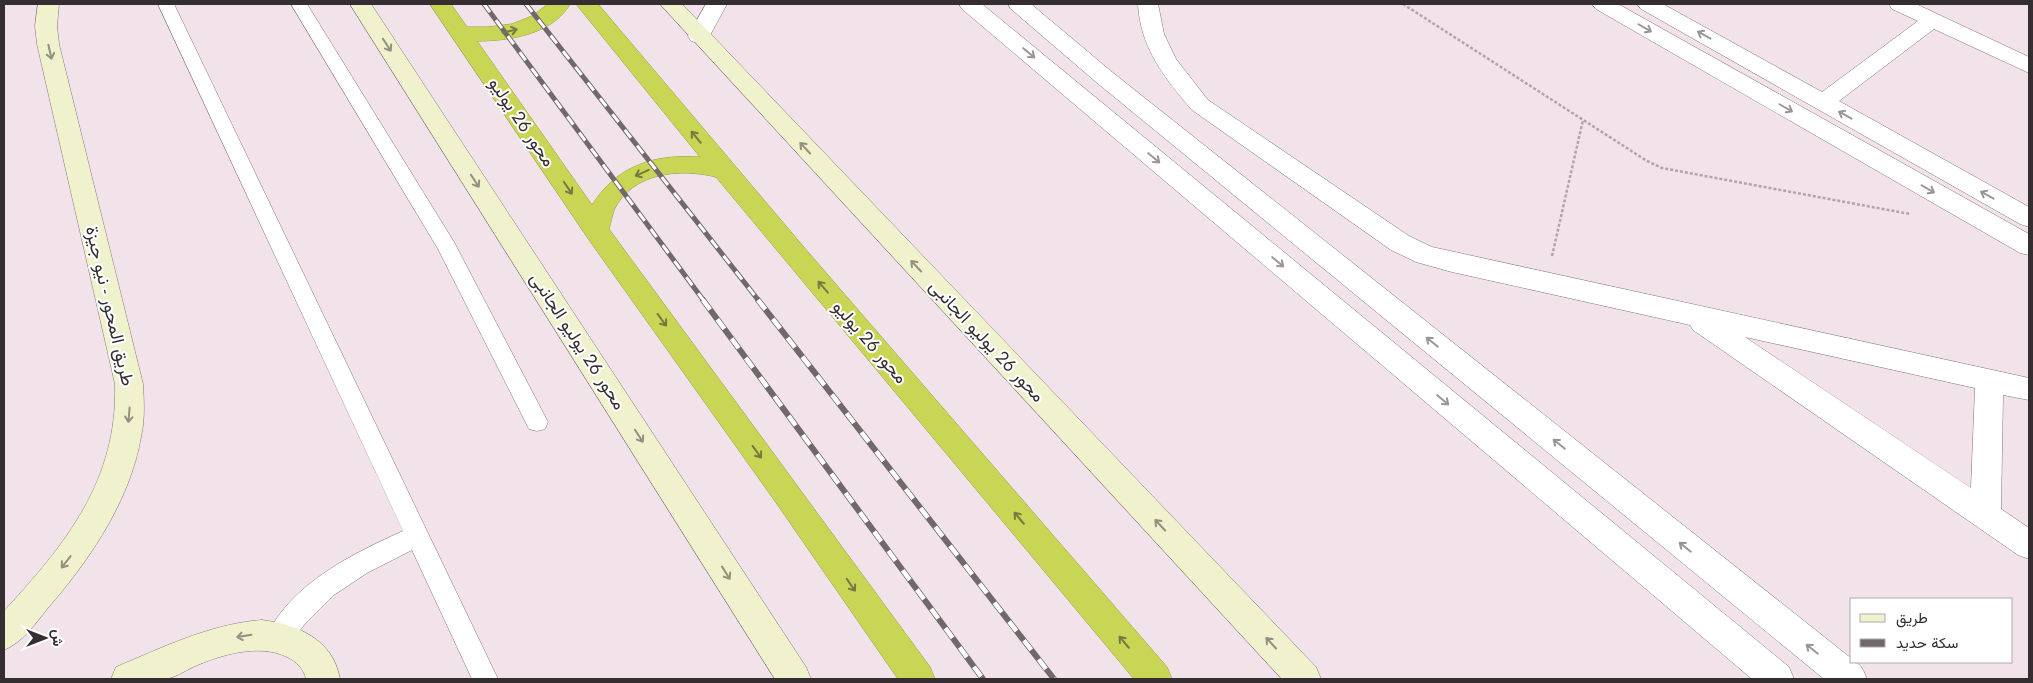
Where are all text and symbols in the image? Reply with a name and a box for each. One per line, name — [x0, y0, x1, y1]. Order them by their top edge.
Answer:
one-way arrow — [1638, 23, 1653, 33]
one-way arrow — [502, 26, 518, 35]
one-way arrow — [1696, 30, 1711, 40]
one-way arrow — [382, 37, 392, 51]
one-way arrow — [46, 44, 55, 60]
one-way arrow — [1022, 48, 1035, 59]
street label: محور 26 يوليو — [482, 72, 562, 172]
one-way arrow — [1779, 104, 1793, 114]
one-way arrow — [1838, 110, 1853, 119]
one-way arrow — [690, 131, 701, 144]
one-way arrow — [799, 142, 811, 154]
one-way arrow — [1147, 152, 1160, 163]
one-way arrow — [635, 169, 650, 179]
one-way arrow — [470, 174, 480, 188]
one-way arrow — [563, 181, 573, 195]
one-way arrow — [1920, 184, 1934, 194]
one-way arrow — [1980, 189, 1994, 199]
street label: طريق المحور - نيو جيزة — [79, 223, 141, 389]
one-way arrow — [1272, 256, 1285, 268]
one-way arrow — [910, 260, 922, 273]
street label: محور 26 يوليو الجانبى — [524, 267, 632, 415]
street label: محور 26 يوليو الجانبى — [923, 274, 1051, 408]
one-way arrow — [818, 281, 829, 294]
street label: محور 26 يوليو — [826, 295, 914, 389]
one-way arrow — [657, 313, 667, 327]
one-way arrow — [1426, 337, 1439, 348]
one-way arrow — [1437, 394, 1450, 406]
one-way arrow — [124, 407, 134, 423]
one-way arrow — [634, 428, 644, 442]
one-way arrow — [1553, 439, 1566, 450]
one-way arrow — [752, 445, 762, 459]
one-way arrow — [1014, 511, 1025, 524]
one-way arrow — [1154, 518, 1166, 531]
one-way arrow — [1679, 541, 1692, 552]
one-way arrow — [60, 556, 71, 569]
one-way arrow — [721, 565, 731, 579]
one-way arrow — [846, 577, 856, 591]
legend — [1850, 598, 2013, 663]
text: طريق — [1896, 607, 1928, 629]
north arrow — [20, 613, 70, 663]
text: ش — [48, 630, 68, 647]
one-way arrow — [236, 631, 252, 641]
text: سكة حديد — [1896, 632, 1959, 654]
one-way arrow — [1119, 636, 1130, 649]
one-way arrow — [1265, 637, 1277, 649]
one-way arrow — [1806, 643, 1819, 654]

